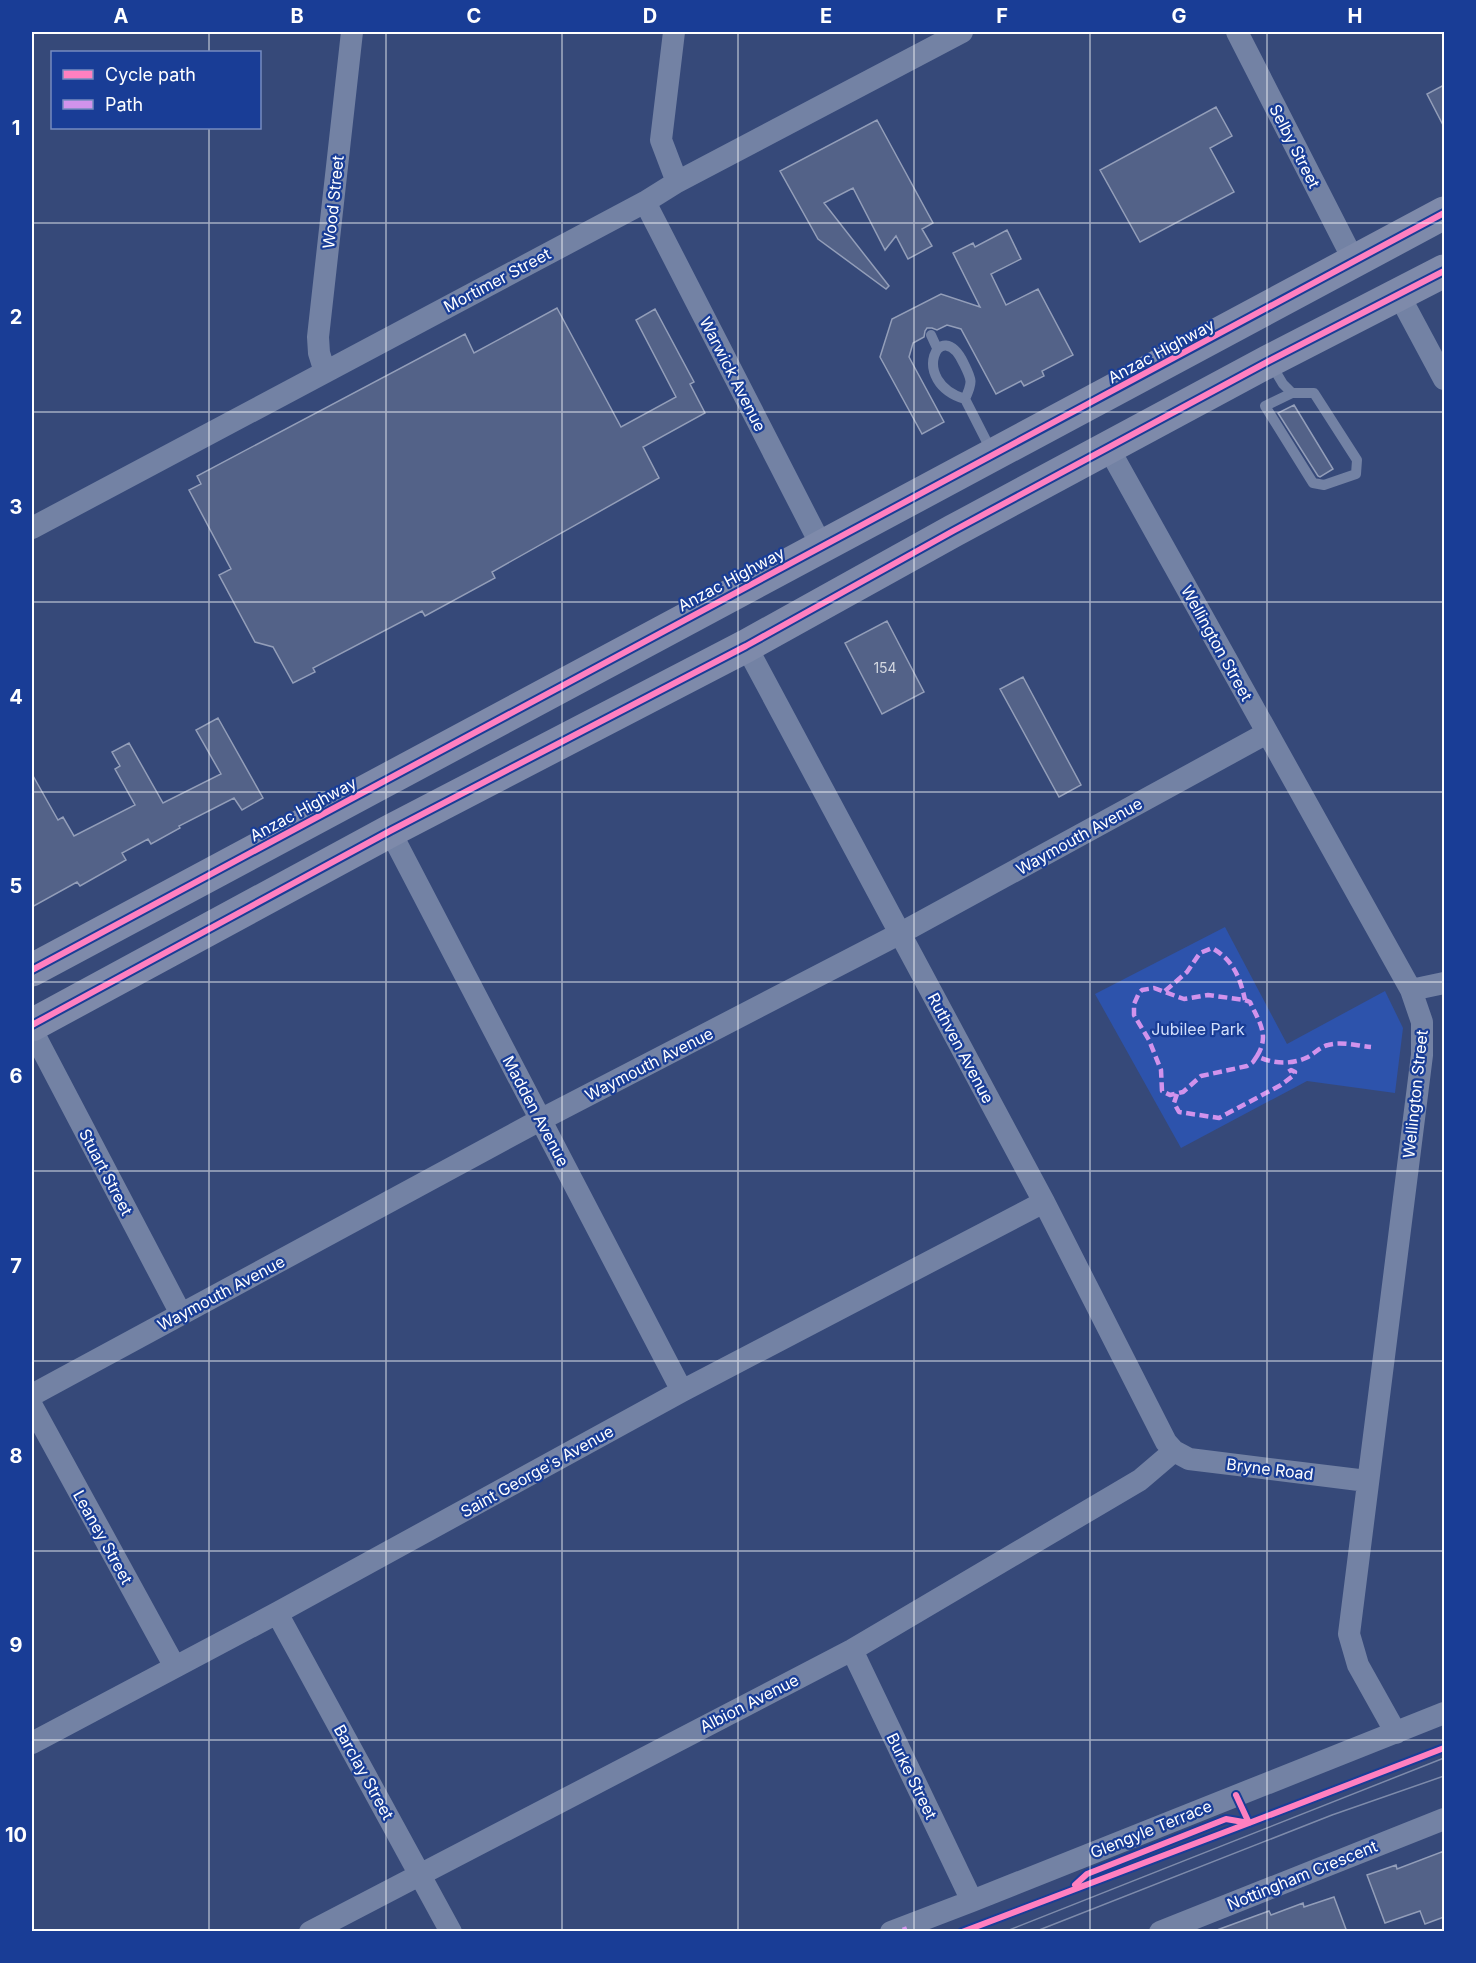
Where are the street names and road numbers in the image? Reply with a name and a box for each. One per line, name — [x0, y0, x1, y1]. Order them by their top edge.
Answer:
street label: Selby Street — [1265, 101, 1325, 191]
street label: Wood Street — [318, 154, 348, 250]
street label: Mortimer Street — [440, 243, 554, 317]
street label: Warwick Avenue — [696, 313, 770, 435]
street label: Anzac Highway — [1104, 315, 1218, 387]
street label: Anzac Highway — [674, 543, 788, 615]
street label: Wellington Street — [1177, 582, 1257, 704]
street label: Anzac Highway — [246, 773, 360, 845]
street label: Waymouth Avenue — [1012, 793, 1146, 879]
street label: Ruthven Avenue — [923, 989, 999, 1107]
street label: Waymouth Avenue — [582, 1023, 716, 1105]
street label: Wellington Street — [1398, 1029, 1432, 1159]
street label: Madden Avenue — [498, 1052, 574, 1170]
street label: Stuart Street — [75, 1125, 137, 1219]
street label: Waymouth Avenue — [154, 1251, 288, 1335]
street label: Saint George's Avenue — [457, 1421, 617, 1521]
street label: Bryne Road — [1225, 1454, 1315, 1484]
street label: Leaney Street — [69, 1486, 137, 1588]
street label: Albion Avenue — [696, 1669, 802, 1737]
street label: Barclay Street — [330, 1721, 398, 1823]
street label: Burke Street — [882, 1730, 942, 1822]
street label: Glengyle Terrace — [1087, 1796, 1215, 1862]
street label: Nottingham Crescent — [1224, 1836, 1380, 1914]

